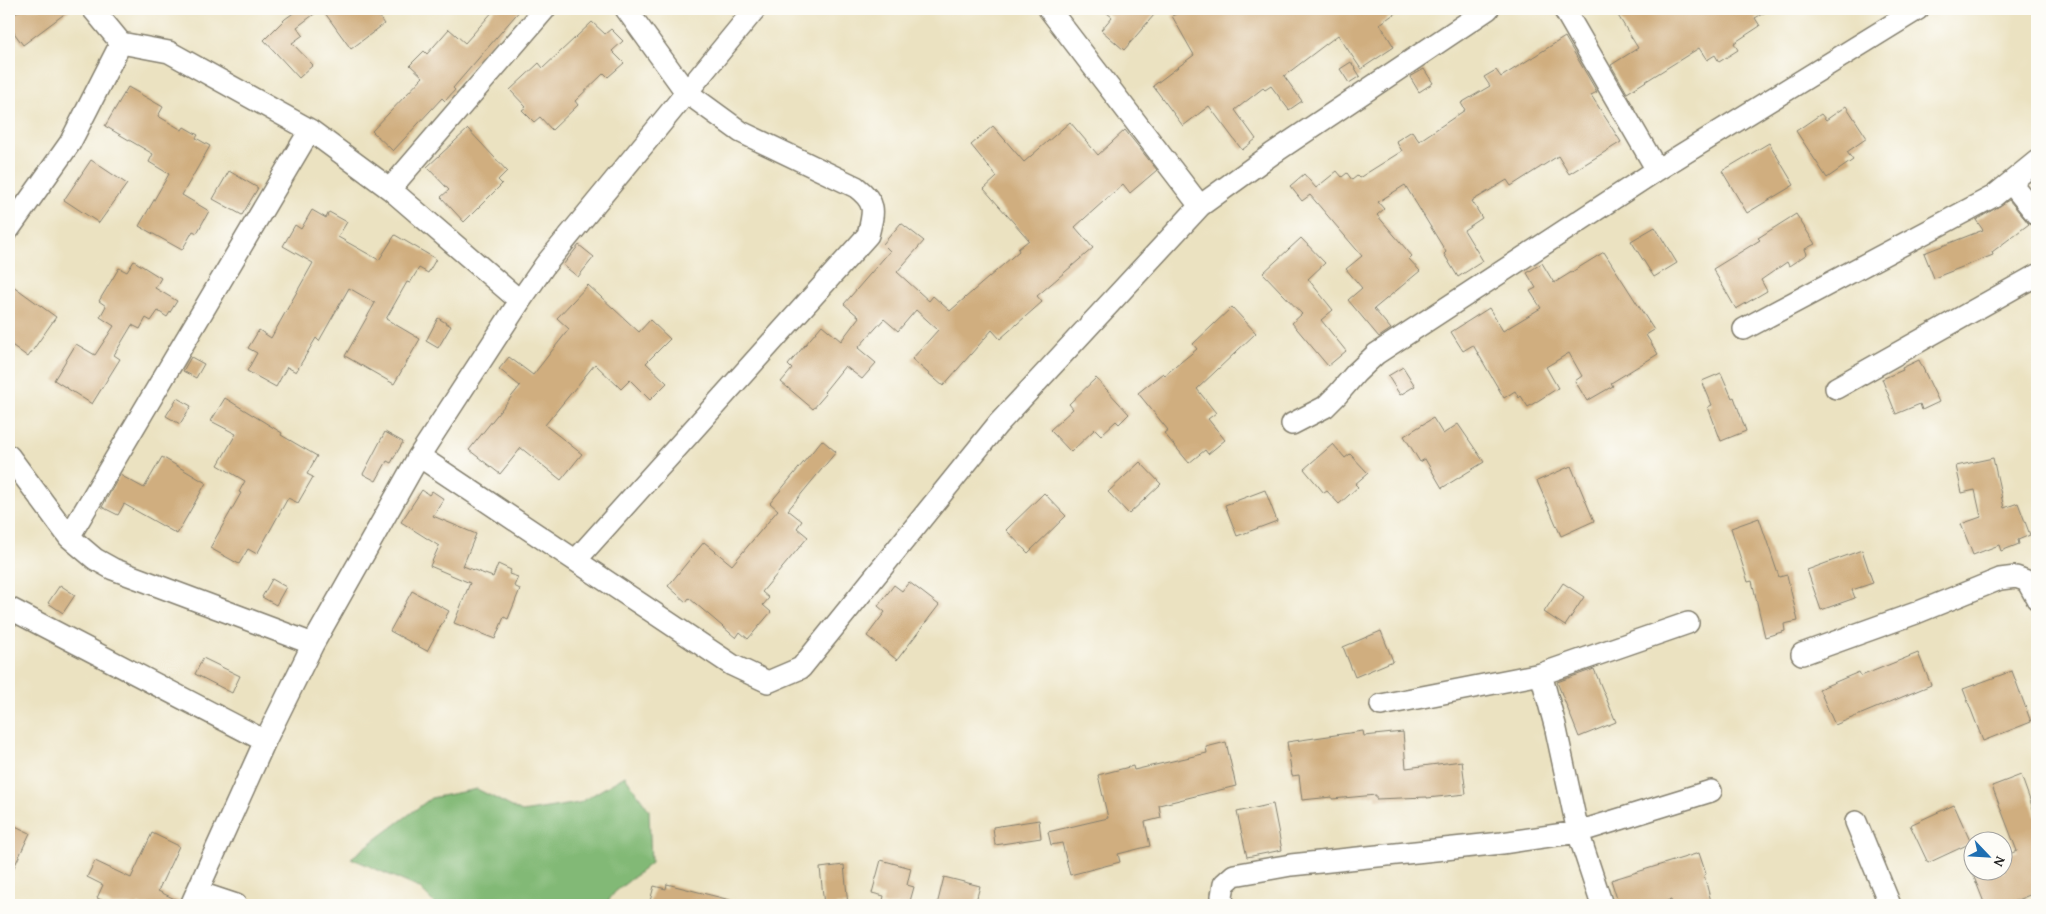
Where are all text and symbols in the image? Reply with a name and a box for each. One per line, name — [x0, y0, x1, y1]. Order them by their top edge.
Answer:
north arrow — [1964, 832, 2014, 882]
text: N — [1988, 853, 2011, 871]

